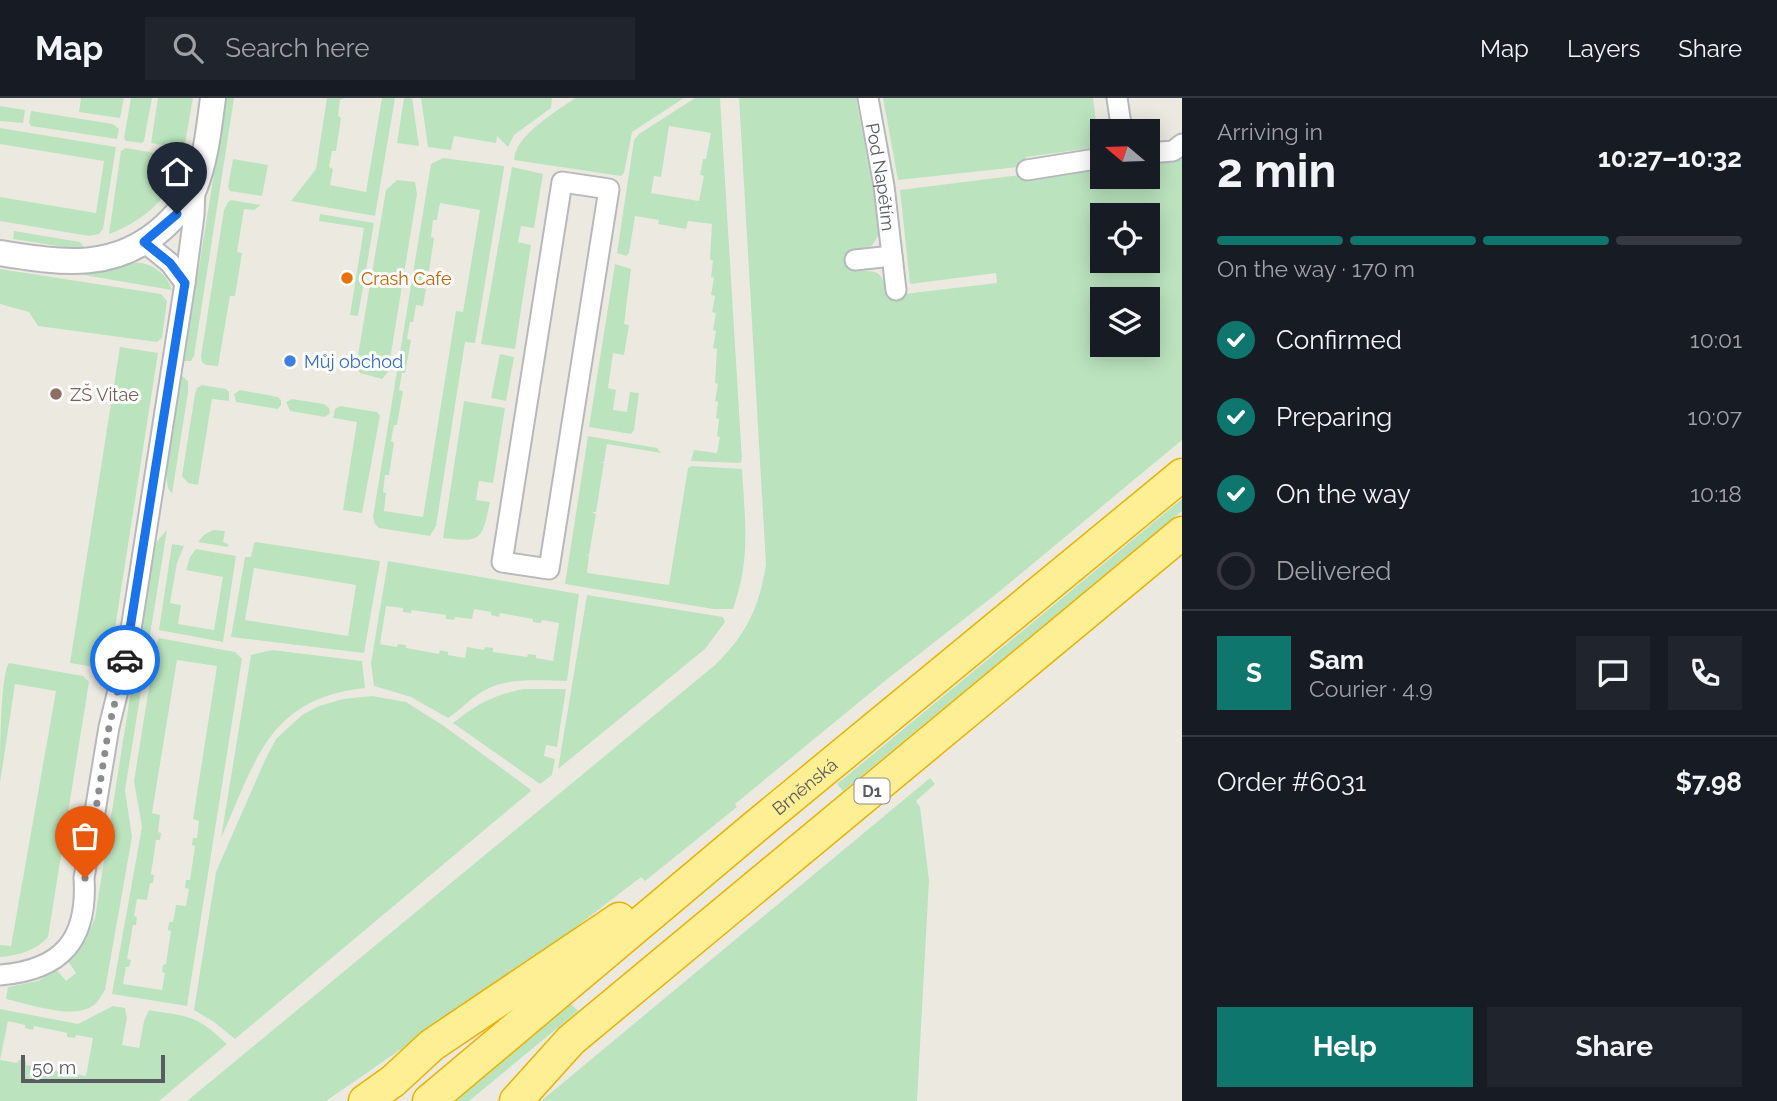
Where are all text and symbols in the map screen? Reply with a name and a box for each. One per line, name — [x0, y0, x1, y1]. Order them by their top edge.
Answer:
search box — [145, 17, 635, 80]
text: Map — [35, 29, 103, 68]
icon: search — [169, 29, 207, 67]
text: Search here — [225, 33, 370, 63]
text: Map — [1480, 34, 1529, 63]
text: Layers — [1567, 34, 1640, 63]
text: Share — [1678, 34, 1742, 63]
text: Arriving in — [1217, 118, 1323, 145]
north arrow — [1090, 119, 1160, 189]
map controls — [1090, 119, 1160, 357]
street label: Pod Napětím — [862, 121, 900, 232]
pin — [147, 142, 207, 214]
text: 10:27–10:32 — [1598, 143, 1742, 173]
text: 2 min — [1217, 144, 1336, 198]
icon: home — [158, 153, 196, 191]
button: locate — [1090, 203, 1160, 273]
text: On the way · 170 m — [1217, 255, 1415, 282]
place label: Crash Cafe — [361, 268, 452, 289]
marker: Crash Cafe — [339, 270, 355, 286]
button: layers — [1090, 287, 1160, 357]
icon: check — [1217, 321, 1255, 359]
text: Confirmed — [1276, 325, 1402, 355]
text: 10:01 — [1690, 326, 1742, 353]
place label: Můj obchod — [304, 351, 403, 372]
marker: Můj obchod — [282, 353, 298, 369]
place label: ZŠ Vitae — [70, 383, 139, 405]
marker: ZŠ Vitae — [48, 386, 64, 402]
icon: check — [1217, 398, 1255, 436]
text: Preparing — [1276, 402, 1392, 432]
text: 10:07 — [1688, 403, 1742, 430]
icon: check — [1217, 475, 1255, 513]
text: On the way — [1276, 479, 1411, 509]
text: 10:18 — [1690, 480, 1742, 507]
text: Delivered — [1276, 556, 1391, 586]
courier — [90, 625, 160, 695]
button: chat — [1576, 636, 1650, 710]
button: phone — [1668, 636, 1742, 710]
icon: car — [106, 641, 144, 679]
text: Sam — [1309, 645, 1364, 675]
text: S — [1246, 658, 1262, 688]
text: Courier · 4.9 — [1309, 675, 1433, 702]
street label: Brněnská — [768, 753, 841, 819]
text: Order #6031 — [1217, 767, 1366, 797]
text: $7.98 — [1676, 767, 1742, 797]
road number: D1 — [854, 778, 890, 804]
pin — [55, 806, 115, 878]
icon: bag — [66, 817, 104, 855]
button: Help — [1217, 1007, 1473, 1087]
button: Share — [1487, 1007, 1742, 1087]
scale bar — [21, 1052, 164, 1084]
text: 50 m — [32, 1056, 76, 1078]

